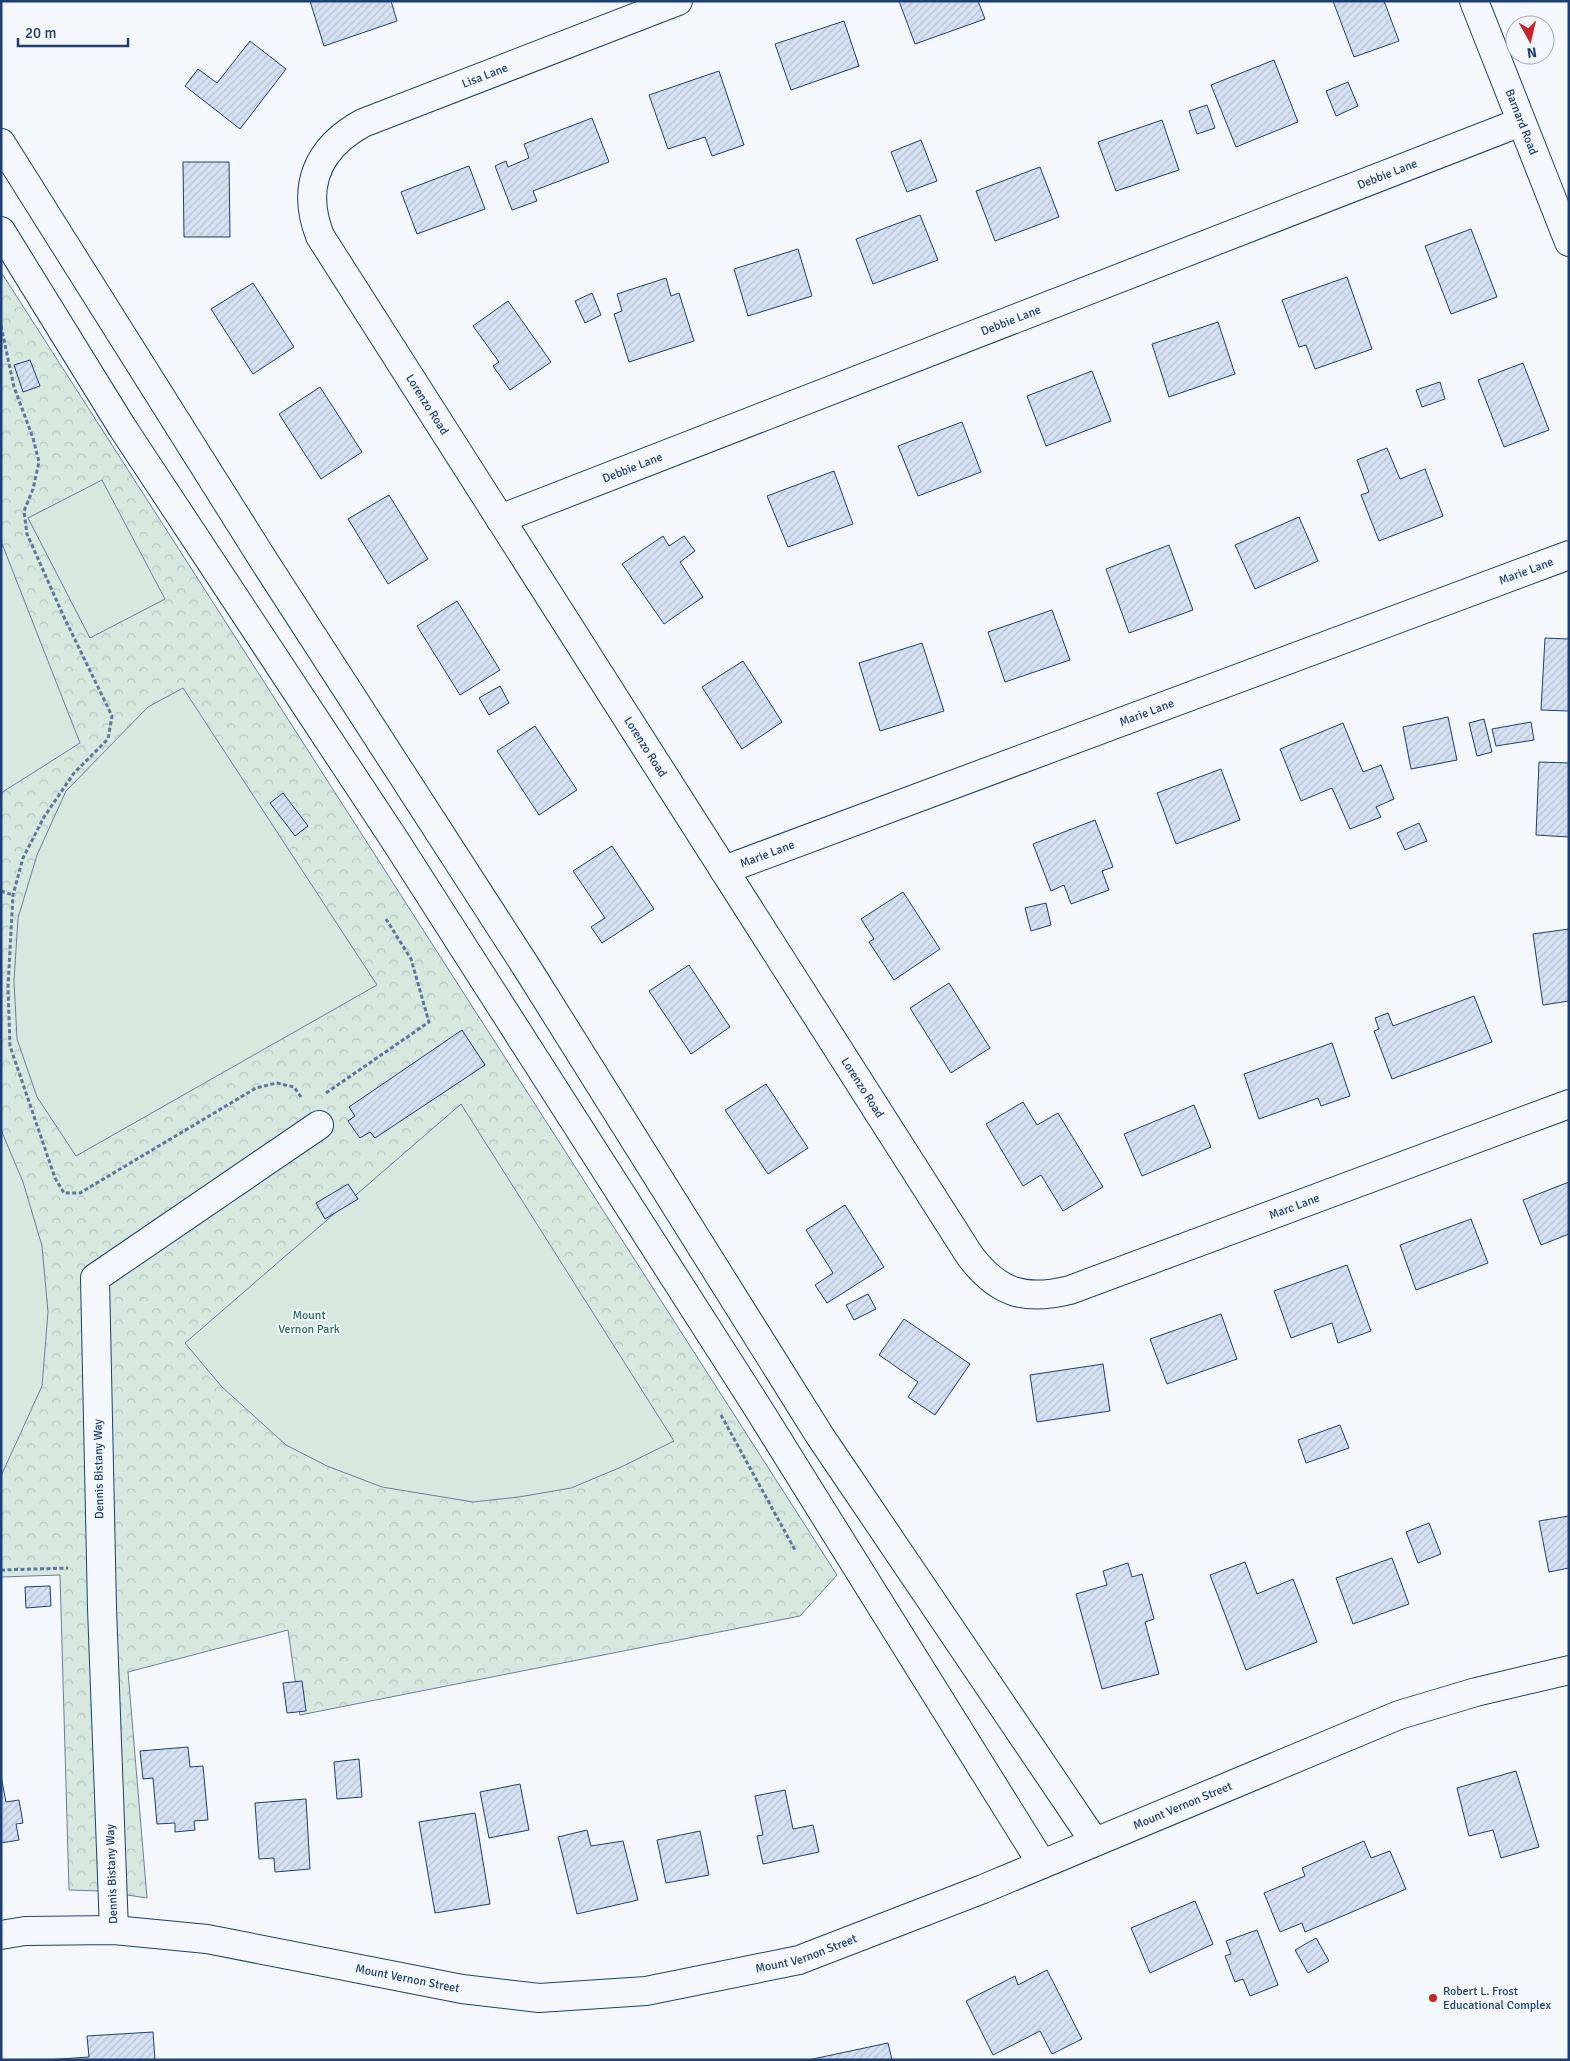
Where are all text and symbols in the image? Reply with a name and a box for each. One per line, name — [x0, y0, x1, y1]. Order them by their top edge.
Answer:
scale bar — [18, 15, 128, 47]
north arrow — [1505, 15, 1555, 65]
text: 20 m — [25, 24, 56, 42]
text: N — [1526, 43, 1538, 61]
street label: Lisa Lane — [460, 60, 510, 92]
street label: Barnard Road — [1502, 87, 1541, 157]
street label: Debbie Lane — [1355, 156, 1419, 192]
street label: Debbie Lane — [979, 302, 1043, 339]
street label: Lorenzo Road — [403, 371, 452, 437]
street label: Debbie Lane — [600, 449, 665, 486]
street label: Marie Lane — [1497, 554, 1555, 588]
street label: Marie Lane — [1117, 695, 1176, 729]
street label: Lorenzo Road — [621, 714, 670, 780]
street label: Marie Lane — [738, 837, 797, 871]
street label: Lorenzo Road — [838, 1054, 887, 1121]
street label: Marc Lane — [1267, 1190, 1322, 1223]
park label: Mount Vernon Park — [278, 1308, 340, 1337]
street label: Dennis Bistany Way — [91, 1419, 107, 1519]
street label: Mount Vernon Street — [1131, 1778, 1234, 1833]
street label: Dennis Bistany Way — [103, 1823, 121, 1924]
street label: Mount Vernon Street — [754, 1931, 859, 1976]
street label: Mount Vernon Street — [354, 1961, 461, 1996]
place label: Robert L. Frost Educational Complex — [1443, 1984, 1551, 2013]
marker: Robert L. Frost Educational Complex — [1427, 1992, 1439, 2004]

